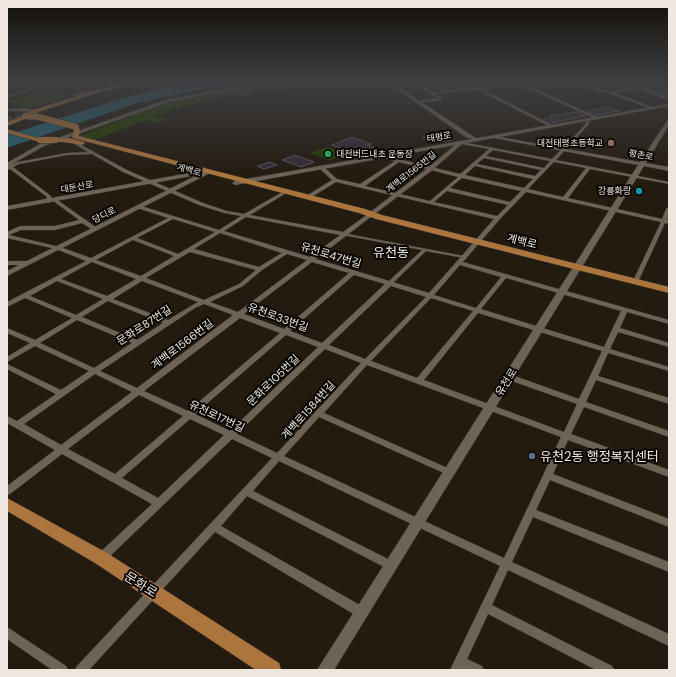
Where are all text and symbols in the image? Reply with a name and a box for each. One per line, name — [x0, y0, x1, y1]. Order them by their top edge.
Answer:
street label: 태평로 — [426, 129, 452, 145]
place label: 대전태평초등학교 — [537, 137, 603, 149]
marker: 대전태평초등학교 — [606, 138, 616, 148]
street label: 평촌로 — [628, 147, 654, 163]
place label: 대전버드내초 운동장 — [336, 148, 413, 160]
marker: 대전버드내초 운동장 — [323, 149, 333, 159]
street label: 계백로1565번길 — [383, 149, 439, 195]
street label: 계백로 — [175, 161, 203, 179]
street label: 대둔산로 — [60, 178, 94, 196]
place label: 강릉화랑 — [598, 185, 632, 197]
marker: 강릉화랑 — [634, 186, 644, 196]
street label: 당디로 — [90, 204, 118, 226]
street label: 계백로 — [506, 231, 538, 251]
street label: 유천로47번길 — [299, 239, 363, 271]
district label: 유천동 — [373, 244, 409, 261]
street label: 유천로33번길 — [246, 300, 310, 334]
street label: 문화로87번길 — [114, 302, 174, 348]
street label: 계백로1566번길 — [148, 316, 216, 372]
street label: 문화로105번길 — [244, 351, 302, 409]
street label: 유천로 — [492, 365, 520, 399]
street label: 계백로1584번길 — [278, 378, 338, 442]
street label: 유천로17번길 — [187, 397, 247, 435]
place label: 유천2동 행정복지센터 — [540, 448, 659, 465]
marker: 유천2동 행정복지센터 — [527, 451, 537, 461]
street label: 문화로 — [121, 568, 160, 601]

